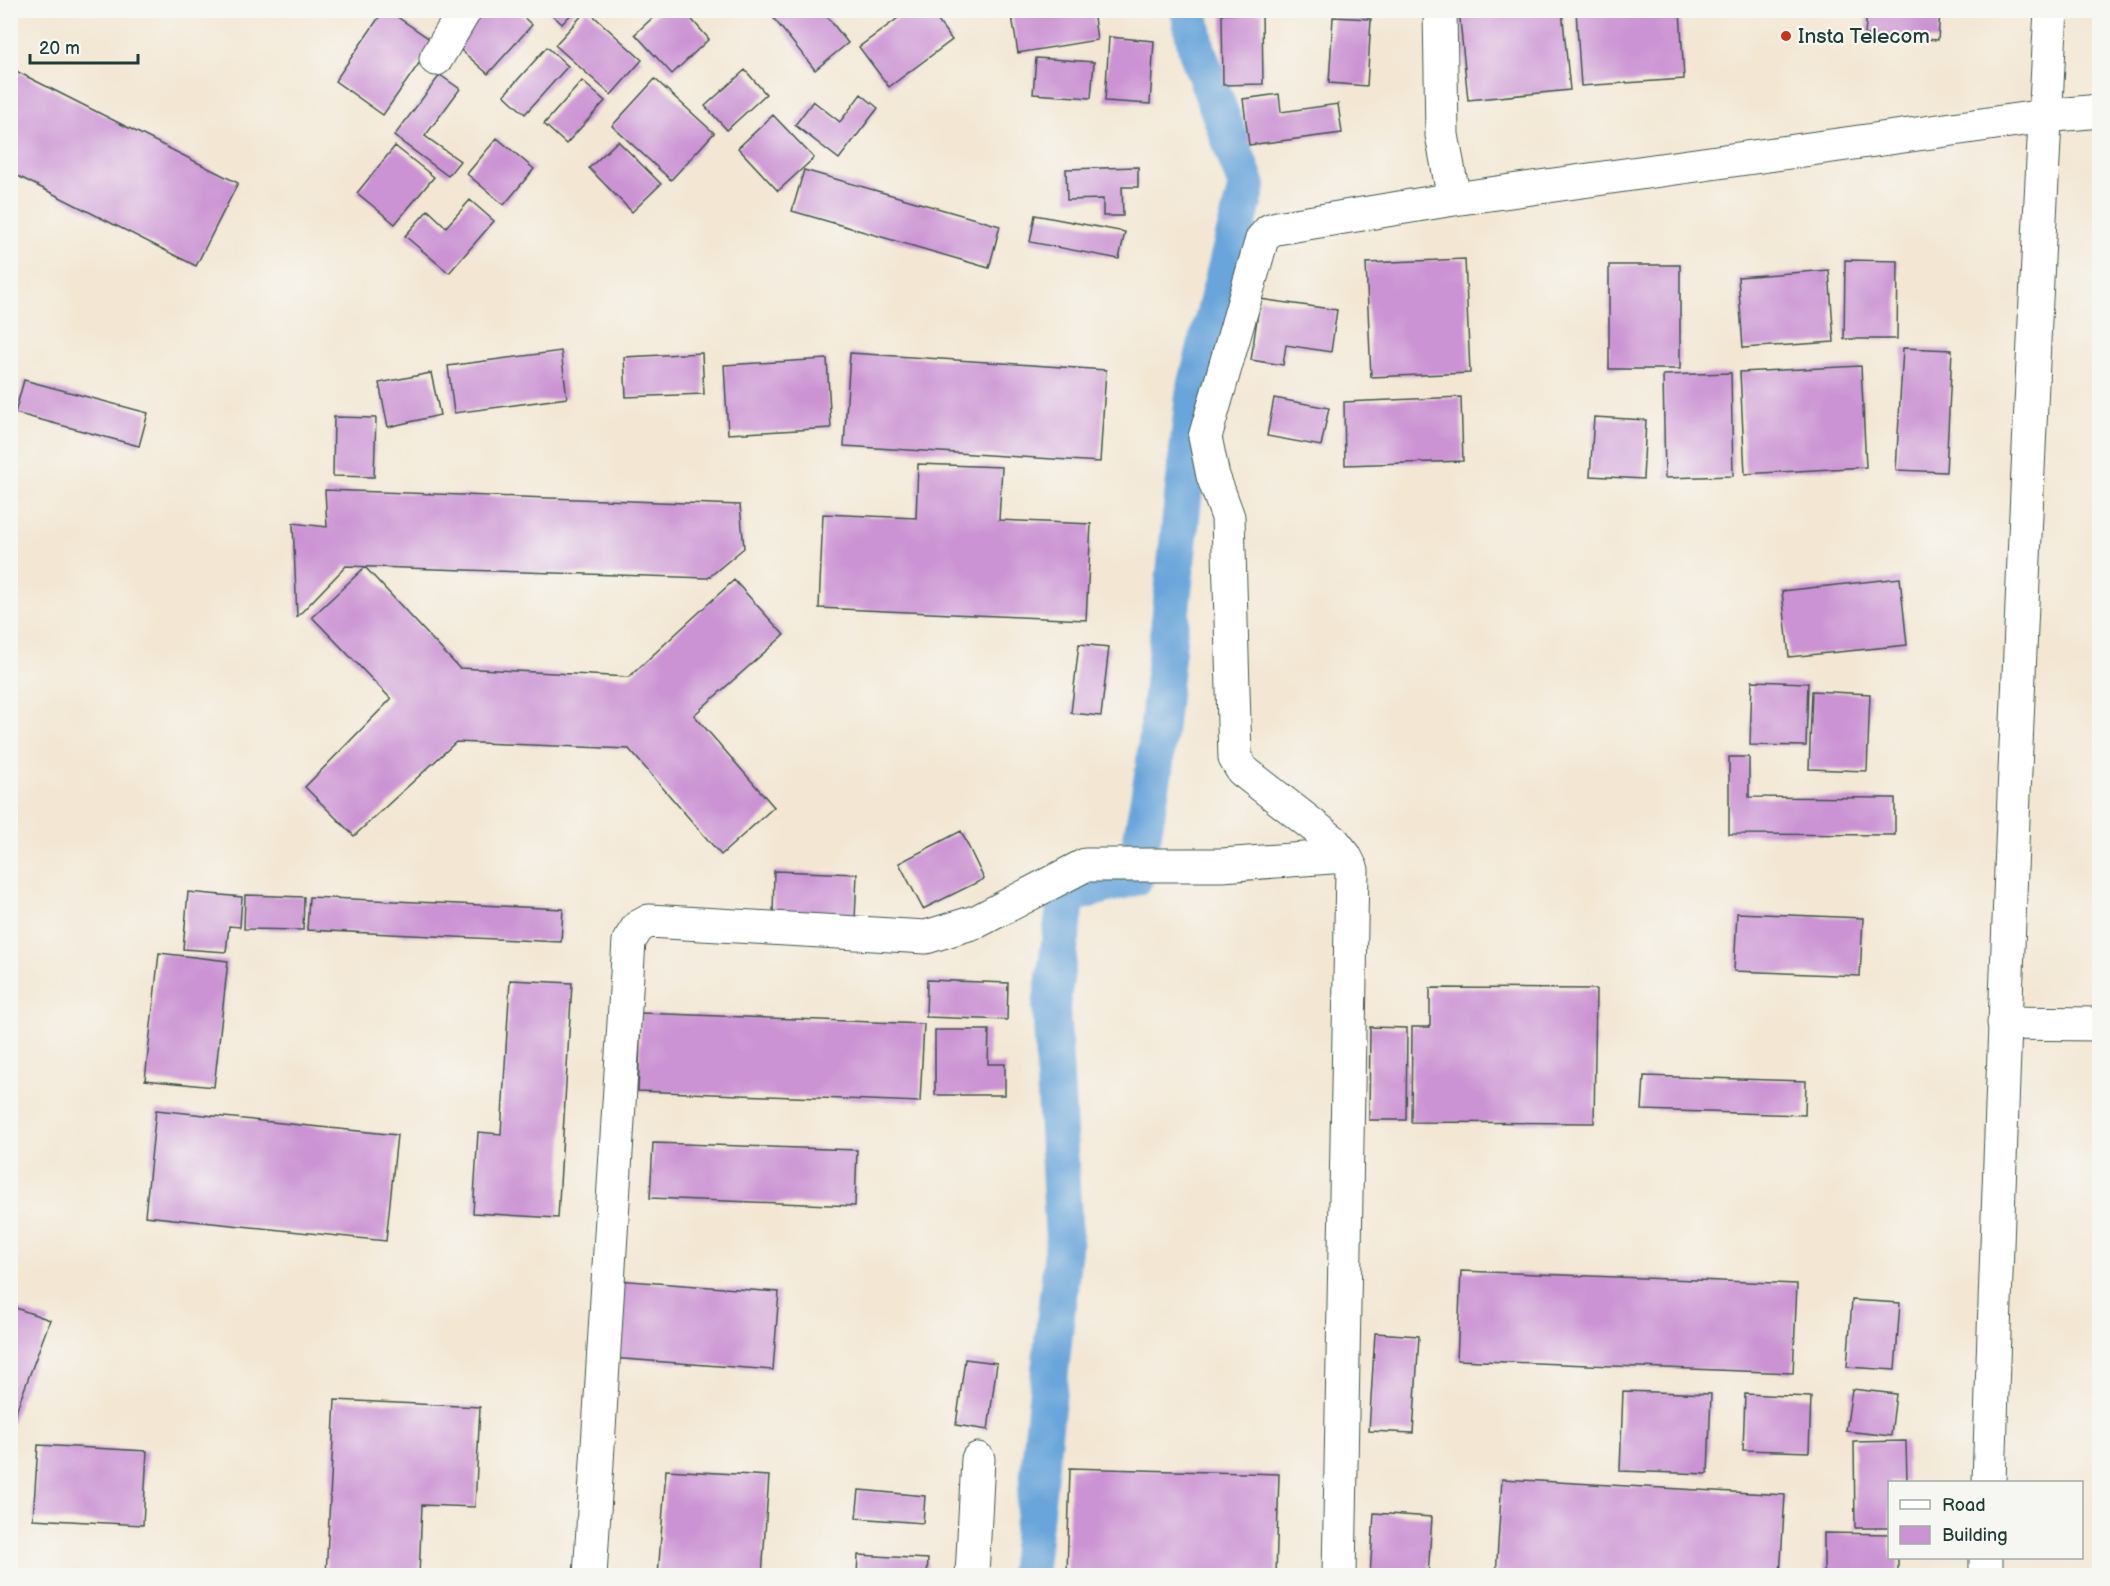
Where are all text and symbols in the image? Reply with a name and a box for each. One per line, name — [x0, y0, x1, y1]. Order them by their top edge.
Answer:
place label: Insta Telecom — [1798, 24, 1930, 49]
scale bar — [30, 27, 138, 65]
marker: Insta Telecom — [1779, 29, 1793, 43]
text: 20 m — [39, 38, 80, 59]
legend — [1888, 1481, 2083, 1559]
text: Road — [1942, 1495, 1986, 1516]
text: Building — [1942, 1525, 2008, 1546]

